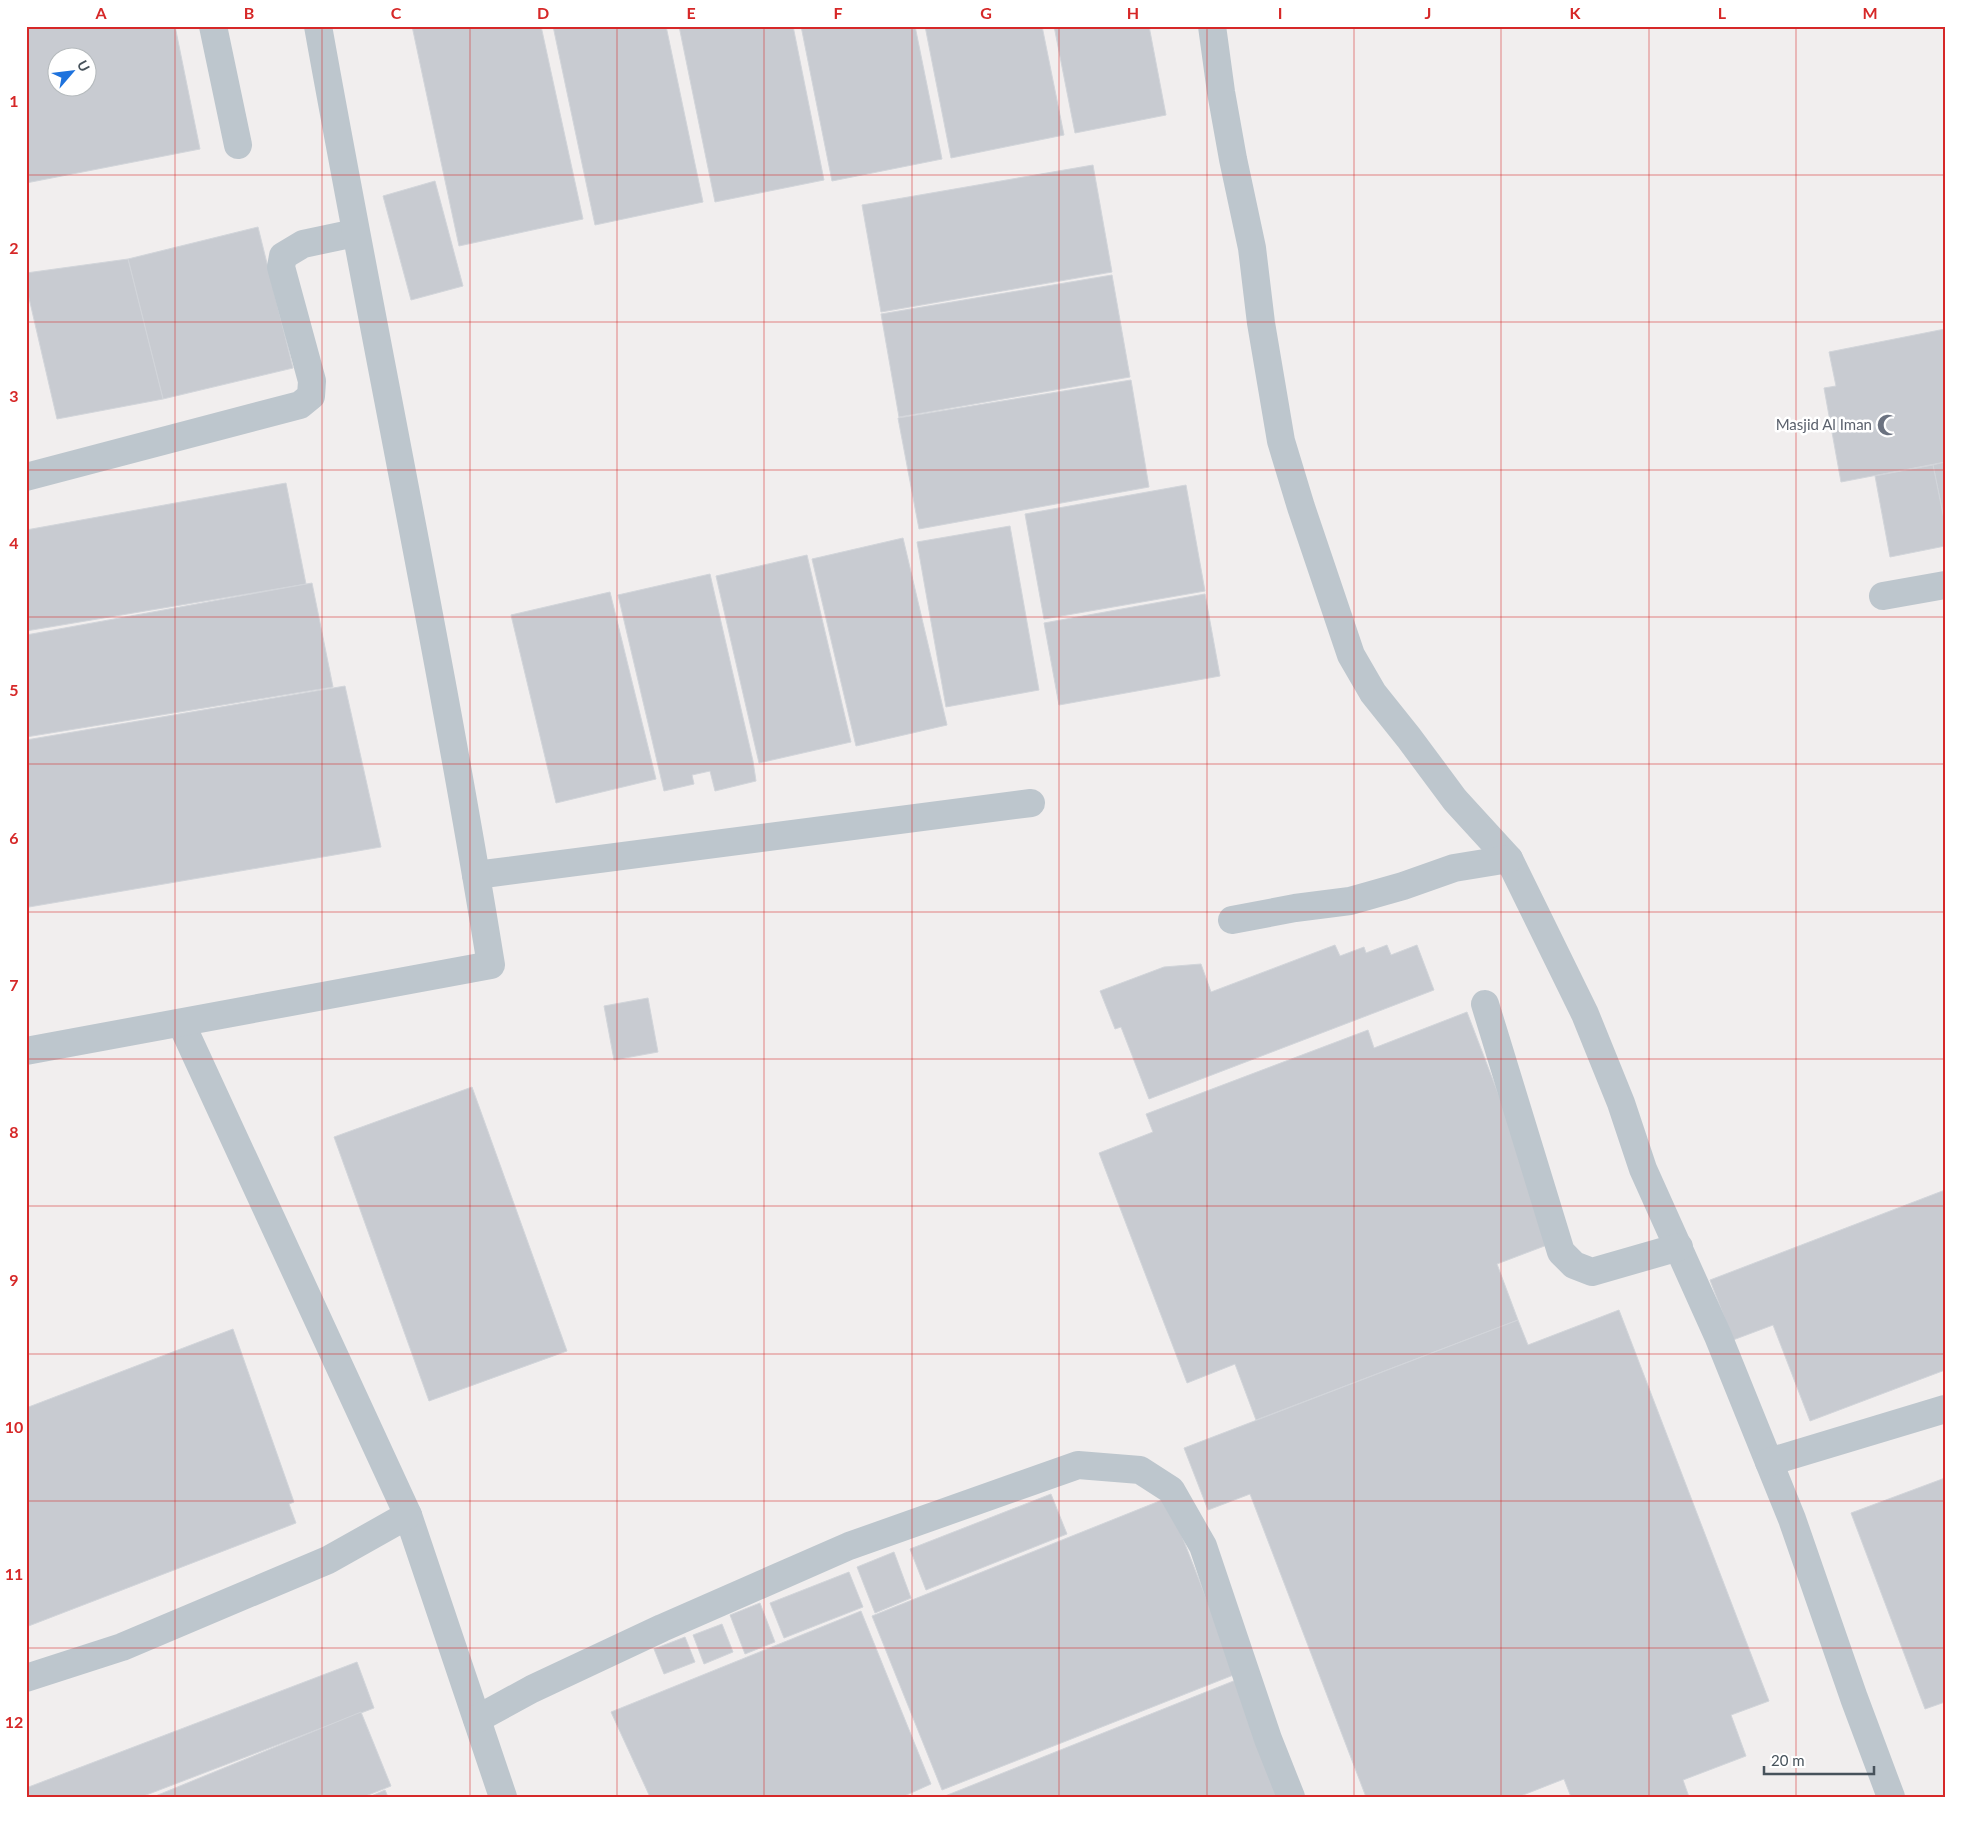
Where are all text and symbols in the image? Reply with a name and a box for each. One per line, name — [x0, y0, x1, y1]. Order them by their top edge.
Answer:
text: A — [94, 3, 107, 22]
text: B — [244, 3, 254, 22]
text: C — [391, 3, 402, 22]
text: D — [537, 3, 549, 22]
text: E — [686, 3, 696, 22]
text: F — [833, 3, 843, 22]
text: G — [980, 3, 992, 22]
text: H — [1127, 3, 1139, 22]
text: I — [1278, 3, 1282, 22]
text: J — [1425, 3, 1431, 22]
text: K — [1570, 3, 1582, 22]
text: L — [1718, 3, 1727, 22]
text: M — [1862, 3, 1878, 22]
north arrow — [48, 48, 98, 98]
text: U — [74, 57, 94, 74]
text: 1 — [9, 91, 19, 110]
text: 2 — [9, 238, 19, 257]
text: 3 — [9, 386, 19, 405]
mosque icon: Masjid Al Iman — [1875, 412, 1901, 438]
place label: Masjid Al Iman — [1776, 415, 1872, 433]
text: 4 — [9, 533, 19, 552]
text: 5 — [9, 680, 19, 699]
text: 6 — [9, 828, 19, 847]
text: 7 — [9, 975, 19, 994]
text: 8 — [9, 1122, 19, 1141]
text: 9 — [9, 1270, 19, 1289]
text: 10 — [5, 1417, 23, 1436]
text: 11 — [5, 1564, 23, 1583]
text: 12 — [5, 1712, 23, 1731]
scale bar — [1764, 1743, 1874, 1775]
text: 20 m — [1771, 1751, 1805, 1769]

